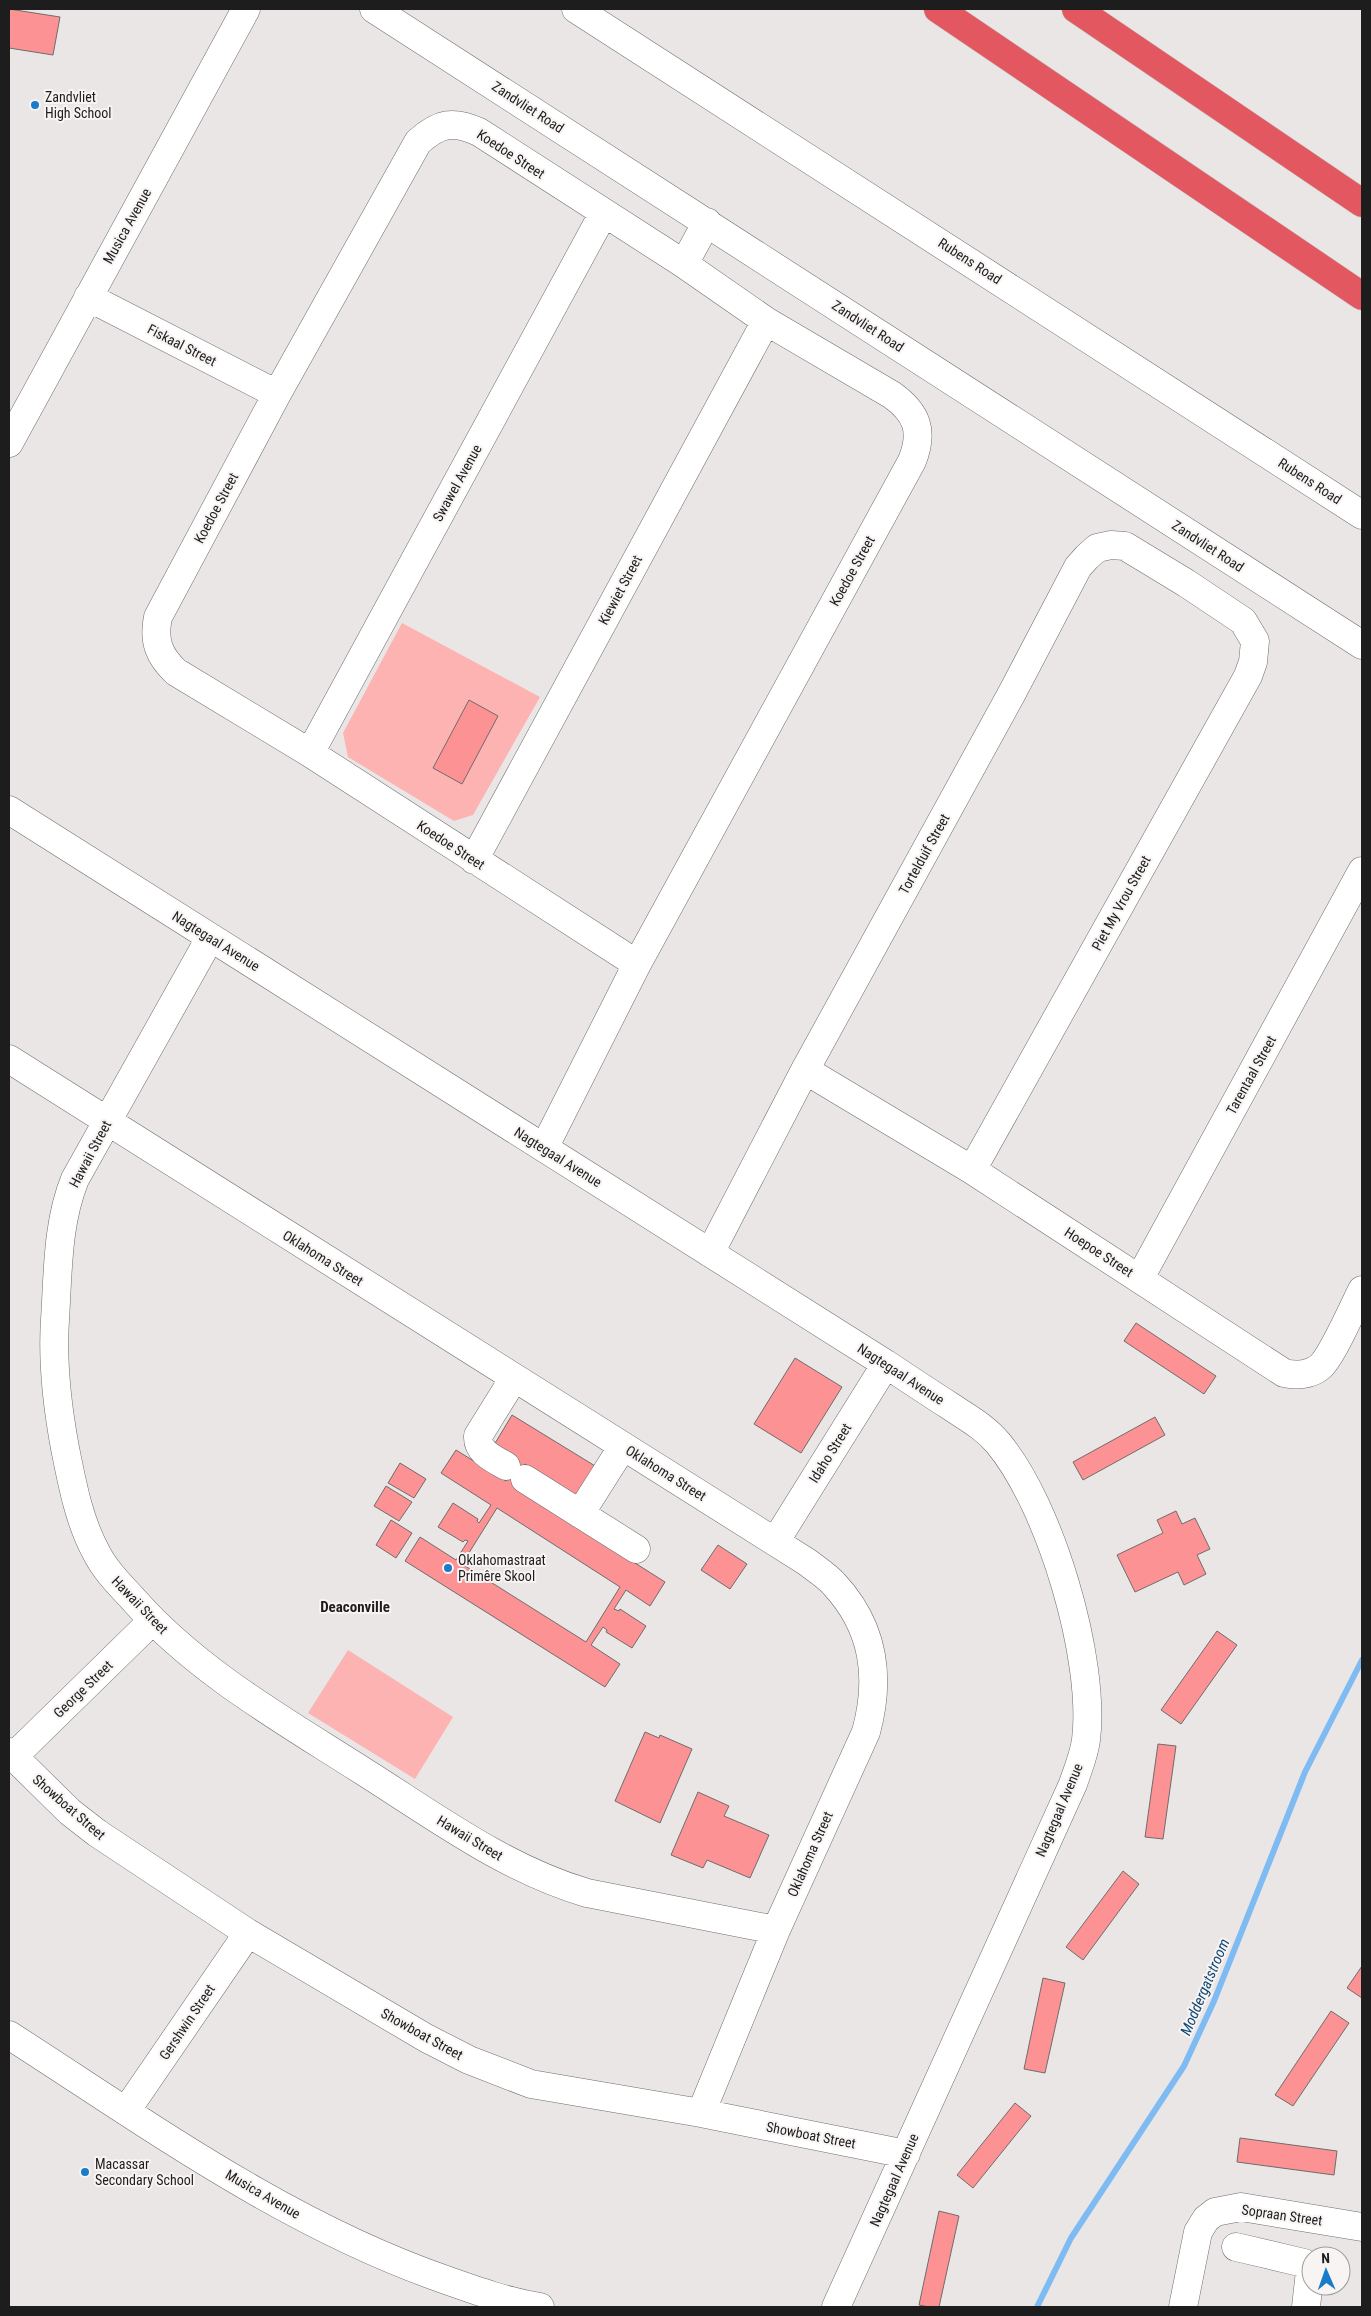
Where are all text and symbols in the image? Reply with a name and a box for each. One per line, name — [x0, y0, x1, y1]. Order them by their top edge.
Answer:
street label: Zandvliet Road — [489, 78, 567, 136]
place label: Zandvliet High School — [45, 89, 112, 121]
marker: Zandvliet High School — [29, 99, 41, 111]
street label: Koedoe Street — [474, 126, 548, 182]
street label: Musica Avenue — [100, 185, 154, 266]
street label: Rubens Road — [935, 235, 1005, 287]
street label: Zandvliet Road — [829, 297, 907, 355]
street label: Fiskaal Street — [145, 321, 219, 369]
street label: Swawel Avenue — [429, 441, 485, 524]
street label: Rubens Road — [1275, 455, 1345, 507]
street label: Koedoe Street — [191, 470, 241, 546]
street label: Zandvliet Road — [1169, 517, 1247, 575]
street label: Koedoe Street — [826, 533, 878, 609]
street label: Kiewiet Street — [595, 552, 645, 628]
street label: Tortelduif Street — [895, 811, 953, 897]
street label: Koedoe Street — [414, 817, 488, 873]
street label: Piet My Vrou Street — [1088, 853, 1154, 953]
street label: Nagtegaal Avenue — [169, 908, 263, 975]
street label: Tarentaal Street — [1223, 1033, 1279, 1117]
street label: Hawaii Street — [66, 1118, 114, 1190]
street label: Nagtegaal Avenue — [511, 1124, 605, 1191]
street label: Hoepoe Street — [1062, 1224, 1136, 1280]
street label: Oklahoma Street — [280, 1227, 366, 1289]
street label: Nagtegaal Avenue — [855, 1340, 948, 1408]
street label: Idaho Street — [805, 1420, 855, 1486]
street label: Oklahoma Street — [623, 1442, 709, 1504]
place label: Oklahomastraat Primêre Skool — [458, 1552, 546, 1584]
marker: Oklahomastraat Primêre Skool — [442, 1562, 454, 1574]
street label: Hawaii Street — [109, 1573, 171, 1637]
district label: Deaconville — [320, 1598, 390, 1616]
street label: George Street — [50, 1657, 116, 1721]
street label: Nagtegaal Avenue — [1032, 1760, 1086, 1859]
street label: Showboat Street — [29, 1771, 109, 1843]
street label: Oklahoma Street — [784, 1809, 836, 1899]
street label: Hawaii Street — [434, 1812, 506, 1864]
water label: Moddergatstroom — [1177, 1936, 1233, 2038]
street label: Gershwin Street — [156, 1981, 218, 2063]
street label: Showboat Street — [378, 2005, 466, 2063]
street label: Showboat Street — [765, 2118, 857, 2152]
street label: Nagtegaal Avenue — [866, 2131, 922, 2229]
place label: Macassar Secondary School — [95, 2156, 194, 2188]
marker: Macassar Secondary School — [79, 2166, 91, 2178]
street label: Musica Avenue — [223, 2166, 304, 2222]
street label: Sopraan Street — [1241, 2201, 1323, 2229]
north arrow — [1301, 2246, 1351, 2296]
text: N — [1321, 2250, 1330, 2266]

